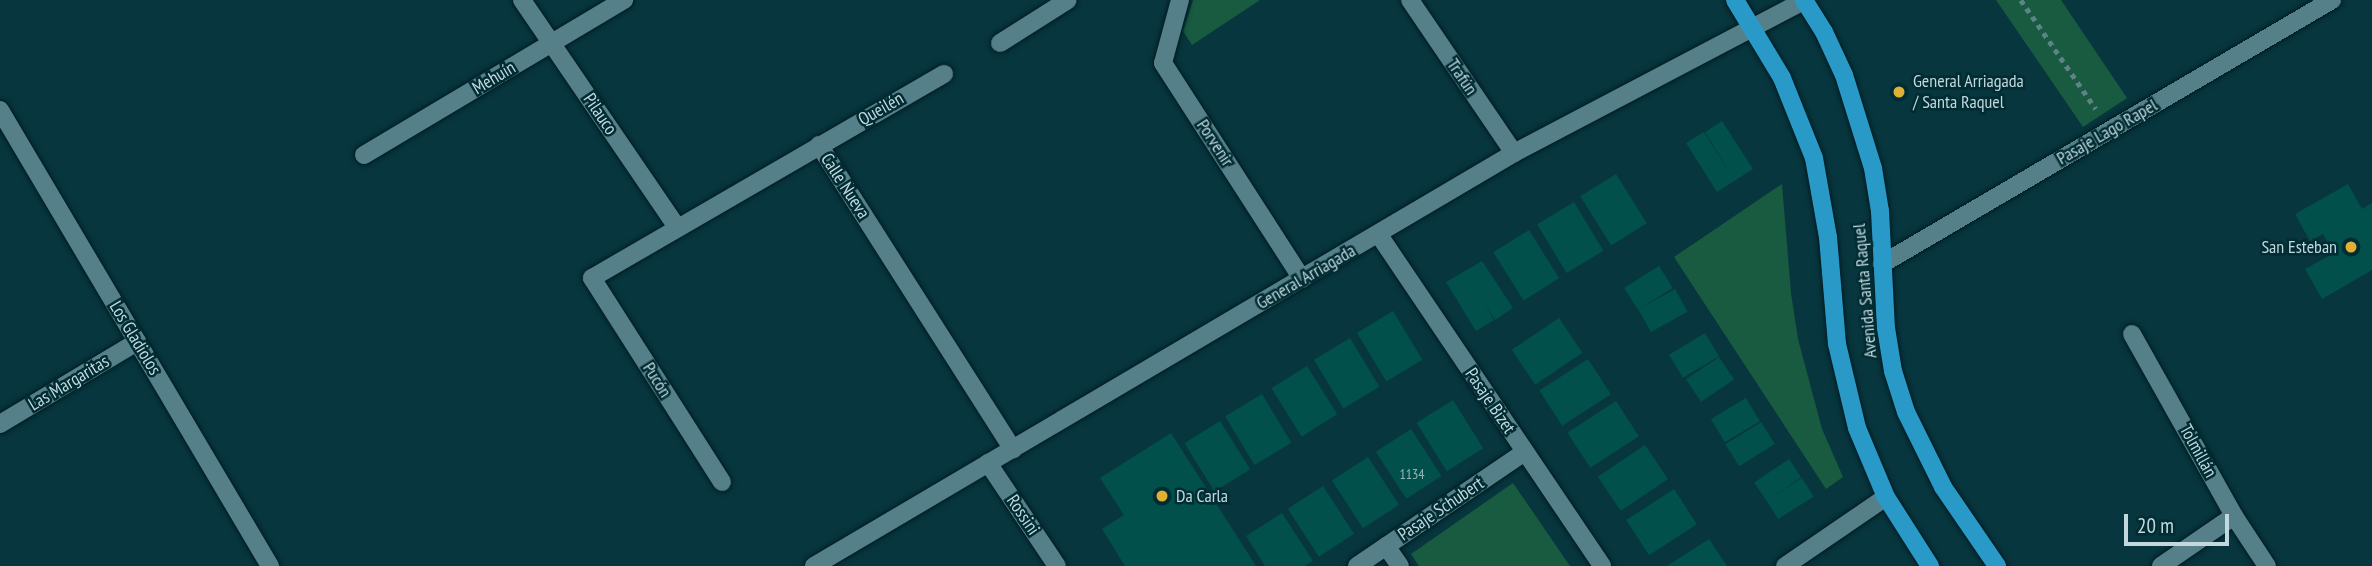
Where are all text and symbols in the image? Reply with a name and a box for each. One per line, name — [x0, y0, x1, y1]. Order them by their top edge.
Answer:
street label: Trafún — [1442, 55, 1482, 99]
street label: Mehuín — [469, 57, 519, 99]
place label: General Arriagada / Santa Raquel — [1913, 71, 2024, 114]
marker: General Arriagada / Santa Raquel — [1891, 84, 1907, 100]
street label: Queilén — [855, 88, 907, 130]
street label: Pilauco — [578, 89, 622, 139]
street label: Pasaje Lago Rapel — [2053, 95, 2161, 169]
street label: Porvenir — [1192, 116, 1238, 170]
street label: Calle Nueva — [816, 149, 874, 223]
street label: Avenida Santa Raquel — [1848, 223, 1882, 359]
place label: San Esteban — [2261, 236, 2337, 258]
marker: San Esteban — [2343, 239, 2359, 255]
street label: General Arriagada — [1252, 240, 1360, 314]
street label: Los Gladiolos — [105, 297, 165, 379]
street label: Las Margaritas — [25, 351, 113, 415]
street label: Pucón — [638, 358, 676, 402]
street label: Pasaje Bizet — [1460, 364, 1520, 438]
street label: Tolmillán — [2175, 421, 2221, 481]
house number: 1134 — [1399, 466, 1425, 482]
street label: Pasaje Schubert — [1394, 472, 1488, 546]
place label: Da Carla — [1176, 485, 1228, 507]
marker: Da Carla — [1154, 488, 1170, 504]
street label: Rossini — [1002, 491, 1044, 539]
scale bar — [2127, 500, 2232, 544]
text: 20 m — [2137, 512, 2174, 539]

